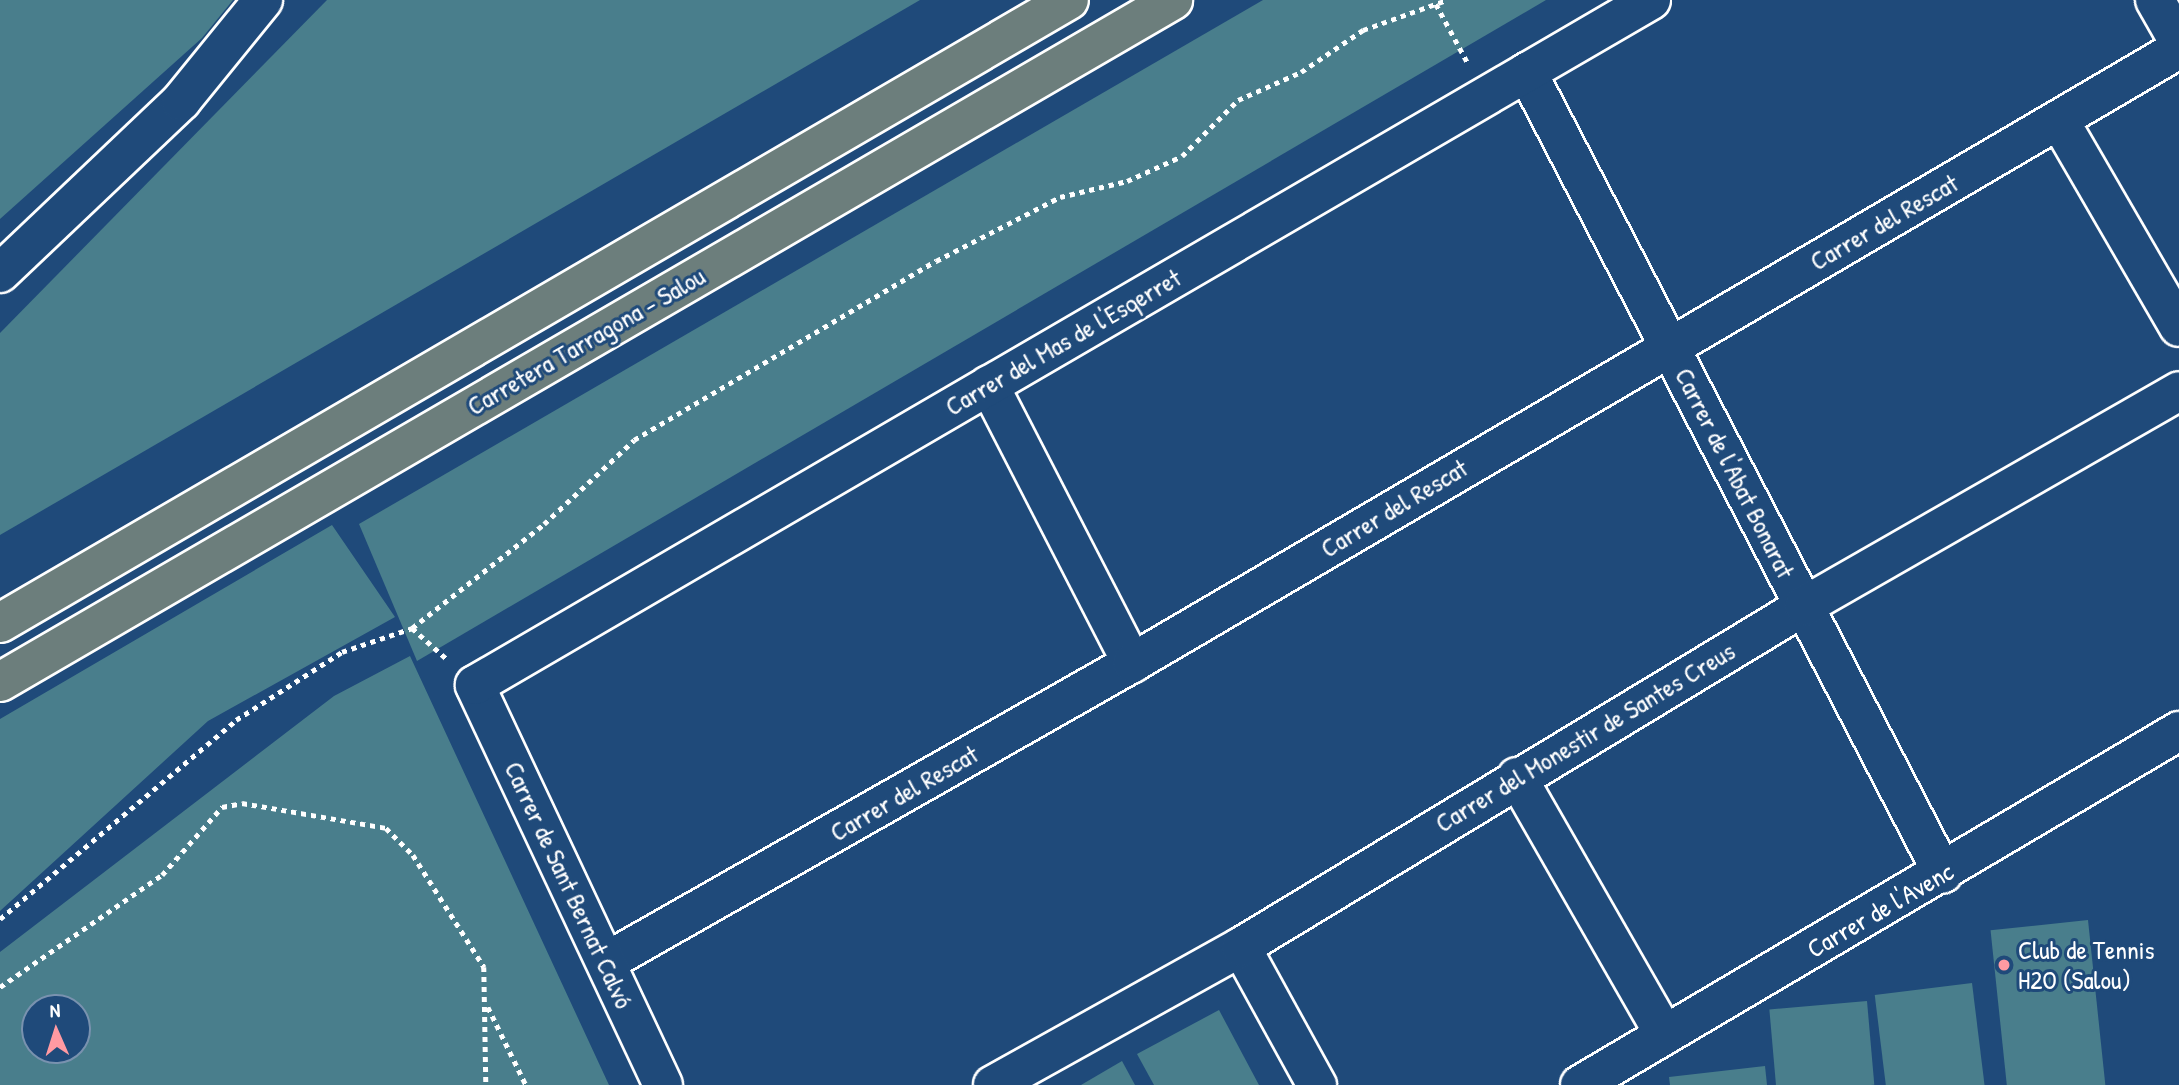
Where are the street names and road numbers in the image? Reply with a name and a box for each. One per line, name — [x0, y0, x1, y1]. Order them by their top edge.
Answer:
street label: Carrer del Rescat — [1805, 167, 1963, 277]
street label: Carretera Tarragona - Salou — [462, 260, 710, 422]
street label: Carrer del Mas de l'Esqerret — [940, 262, 1186, 422]
street label: Carrer de l'Abat Bonarat — [1669, 363, 1801, 583]
street label: Carrer del Rescat — [1315, 452, 1473, 564]
street label: Carrer del Monestir de Santes Creus — [1430, 635, 1740, 839]
street label: Carrer del Rescat — [825, 738, 983, 848]
street label: Carrer de Sant Bernat Calvó — [498, 757, 640, 1013]
street label: Carrer de l'Avenc — [1801, 856, 1959, 964]

